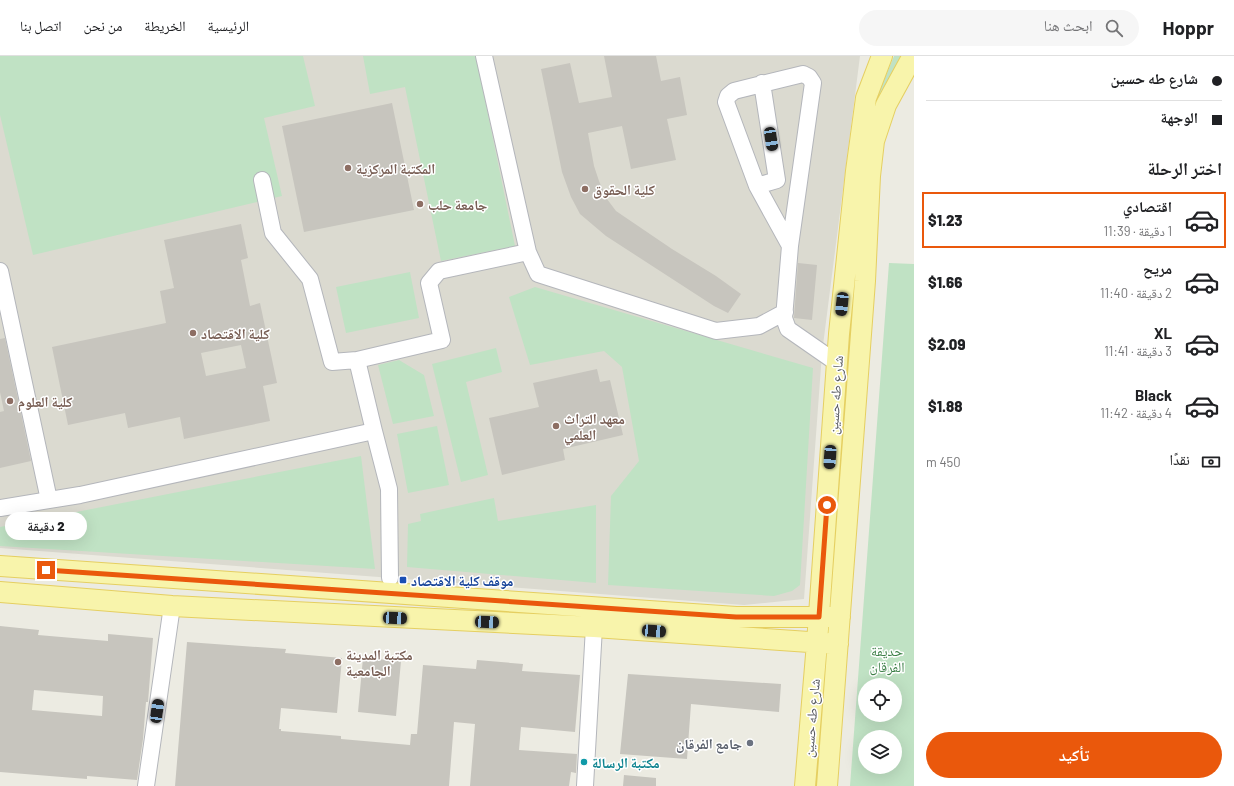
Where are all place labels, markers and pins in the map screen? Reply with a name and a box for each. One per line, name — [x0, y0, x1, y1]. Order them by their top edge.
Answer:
place label: المكتبة المركزية — [356, 160, 435, 177]
marker: المكتبة المركزية — [343, 163, 353, 173]
place label: كلية الحقوق — [593, 181, 655, 199]
marker: كلية الحقوق — [580, 184, 590, 194]
place label: جامعة حلب — [428, 196, 487, 213]
marker: جامعة حلب — [415, 199, 425, 209]
place label: كلية الاقتصاد — [201, 325, 270, 342]
marker: كلية الاقتصاد — [188, 328, 198, 338]
place label: كلية العلوم — [18, 393, 73, 412]
marker: كلية العلوم — [5, 396, 15, 406]
place label: معهد التراث العلمي — [564, 410, 625, 446]
marker: معهد التراث العلمي — [551, 421, 561, 431]
place label: موقف كلية الاقتصاد — [411, 572, 513, 589]
marker: موقف كلية الاقتصاد — [398, 575, 408, 585]
place label: مكتبة المدينة الجامعية — [346, 646, 413, 679]
marker: مكتبة المدينة الجامعية — [333, 657, 343, 667]
place label: جامع الفرقان — [676, 735, 742, 754]
marker: جامع الفرقان — [745, 738, 755, 748]
place label: مكتبة الرسالة — [592, 754, 660, 771]
marker: مكتبة الرسالة — [579, 757, 589, 767]

